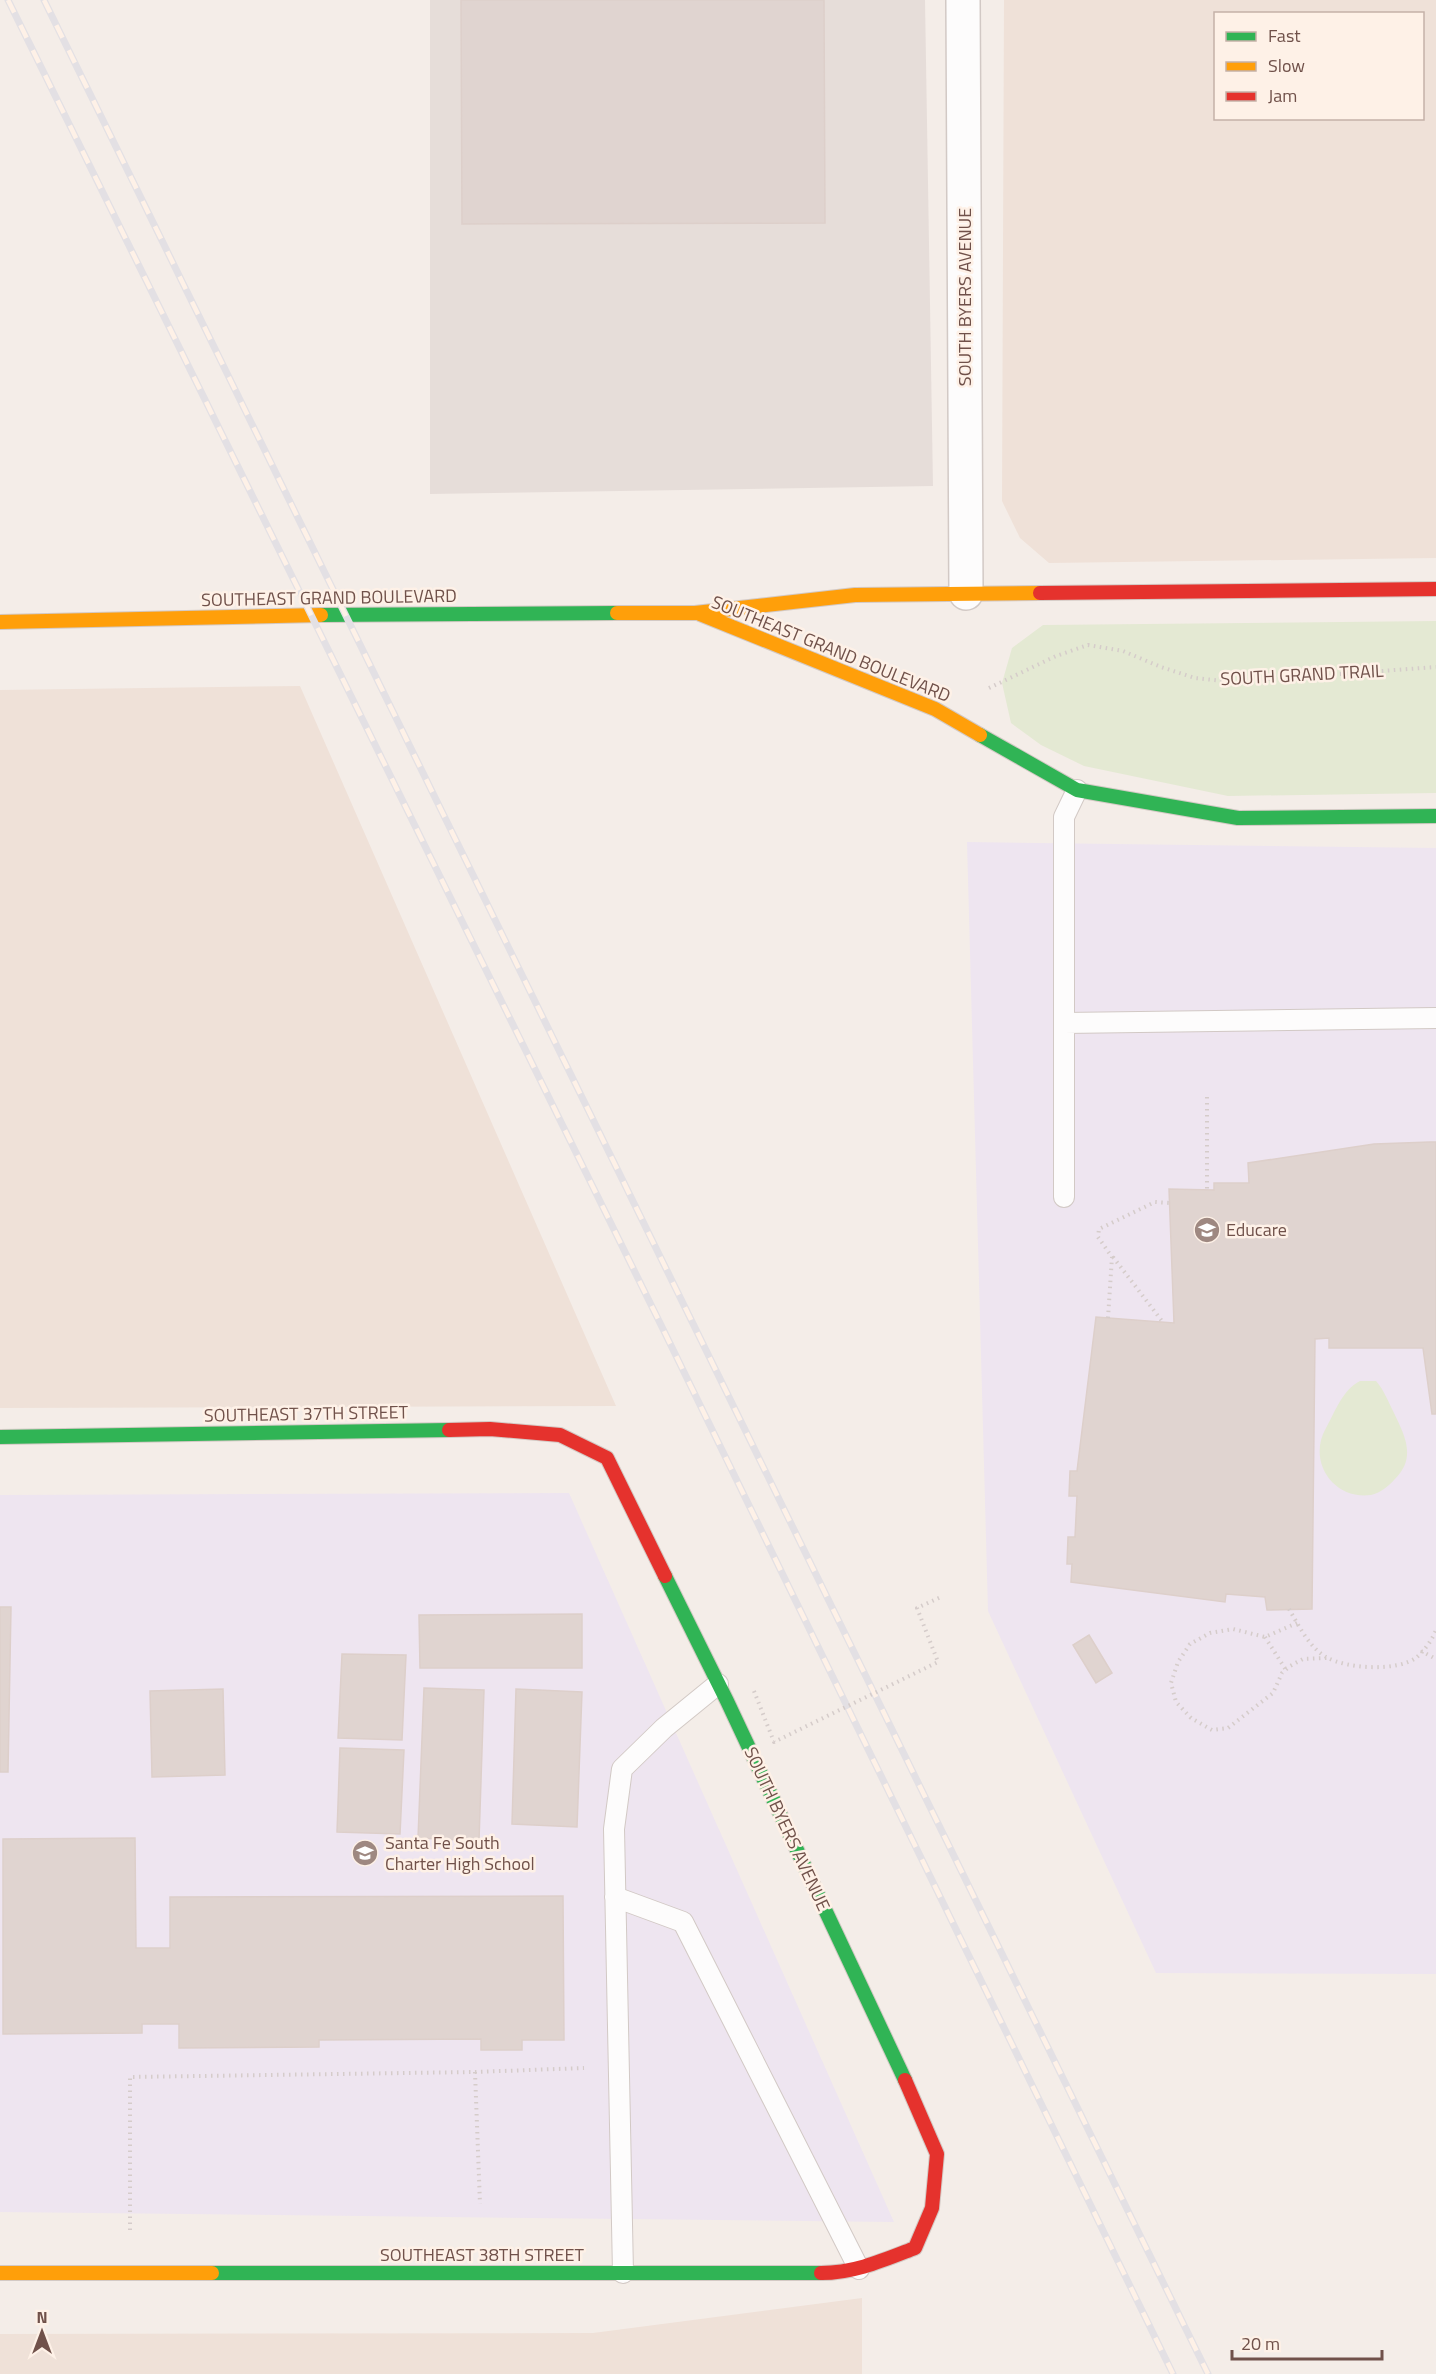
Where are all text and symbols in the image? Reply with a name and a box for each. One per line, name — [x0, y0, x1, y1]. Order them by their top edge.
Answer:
legend — [1214, 12, 1424, 120]
text: Fast — [1268, 22, 1301, 49]
text: Slow — [1268, 52, 1305, 79]
text: Jam — [1268, 82, 1297, 109]
street label: SOUTH BYERS AVENUE — [951, 208, 978, 386]
street label: SOUTHEAST GRAND BOULEVARD — [201, 582, 457, 613]
street label: SOUTHEAST GRAND BOULEVARD — [708, 588, 955, 709]
street label: SOUTH GRAND TRAIL — [1220, 657, 1385, 692]
school or university icon: Educare — [1192, 1215, 1222, 1245]
place label: Educare — [1226, 1216, 1287, 1243]
street label: SOUTHEAST 37TH STREET — [204, 1398, 409, 1429]
street label: SOUTH BYERS AVENUE — [738, 1742, 837, 1915]
place label: Santa Fe South Charter High School — [385, 1829, 535, 1877]
school or university icon: Santa Fe South Charter High School — [350, 1838, 380, 1868]
street label: SOUTHEAST 38TH STREET — [380, 2241, 585, 2268]
north arrow — [12, 2302, 72, 2362]
text: N — [36, 2305, 48, 2329]
scale bar — [1232, 2323, 1382, 2361]
text: 20 m — [1241, 2330, 1280, 2357]

